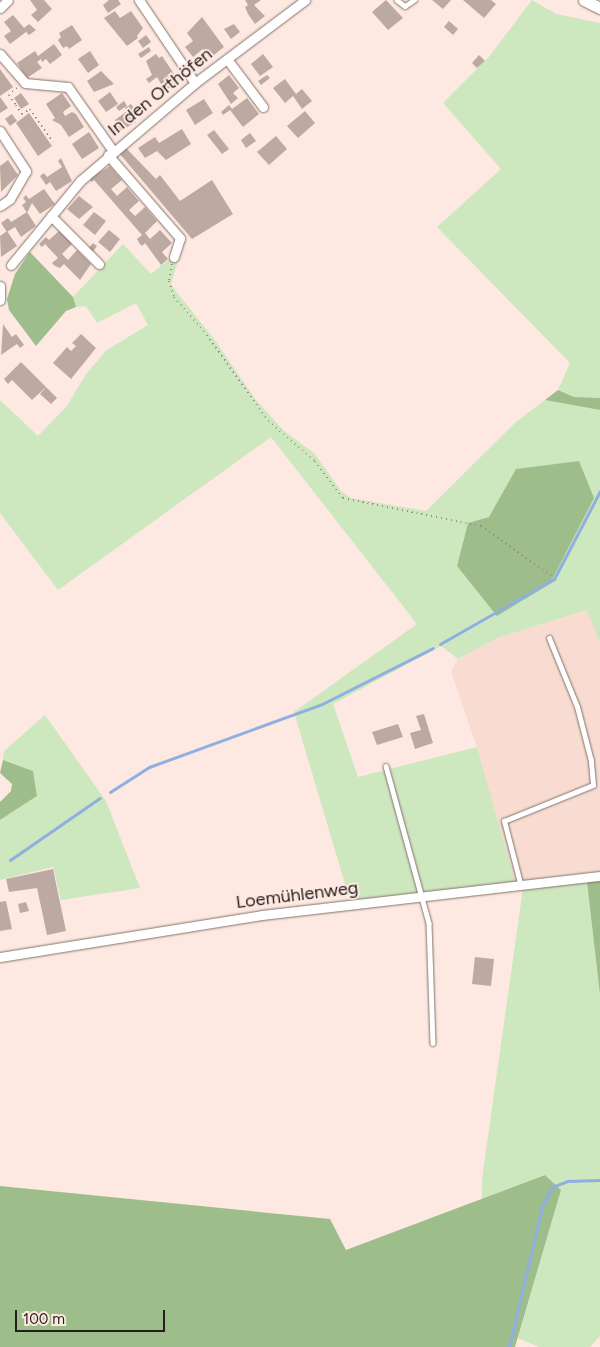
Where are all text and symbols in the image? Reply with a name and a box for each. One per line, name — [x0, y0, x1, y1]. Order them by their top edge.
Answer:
street label: In den Orthöfen — [103, 43, 217, 141]
street label: Loemühlenweg — [235, 877, 359, 913]
scale bar — [18, 1300, 168, 1332]
text: 100 m — [23, 1310, 65, 1328]

